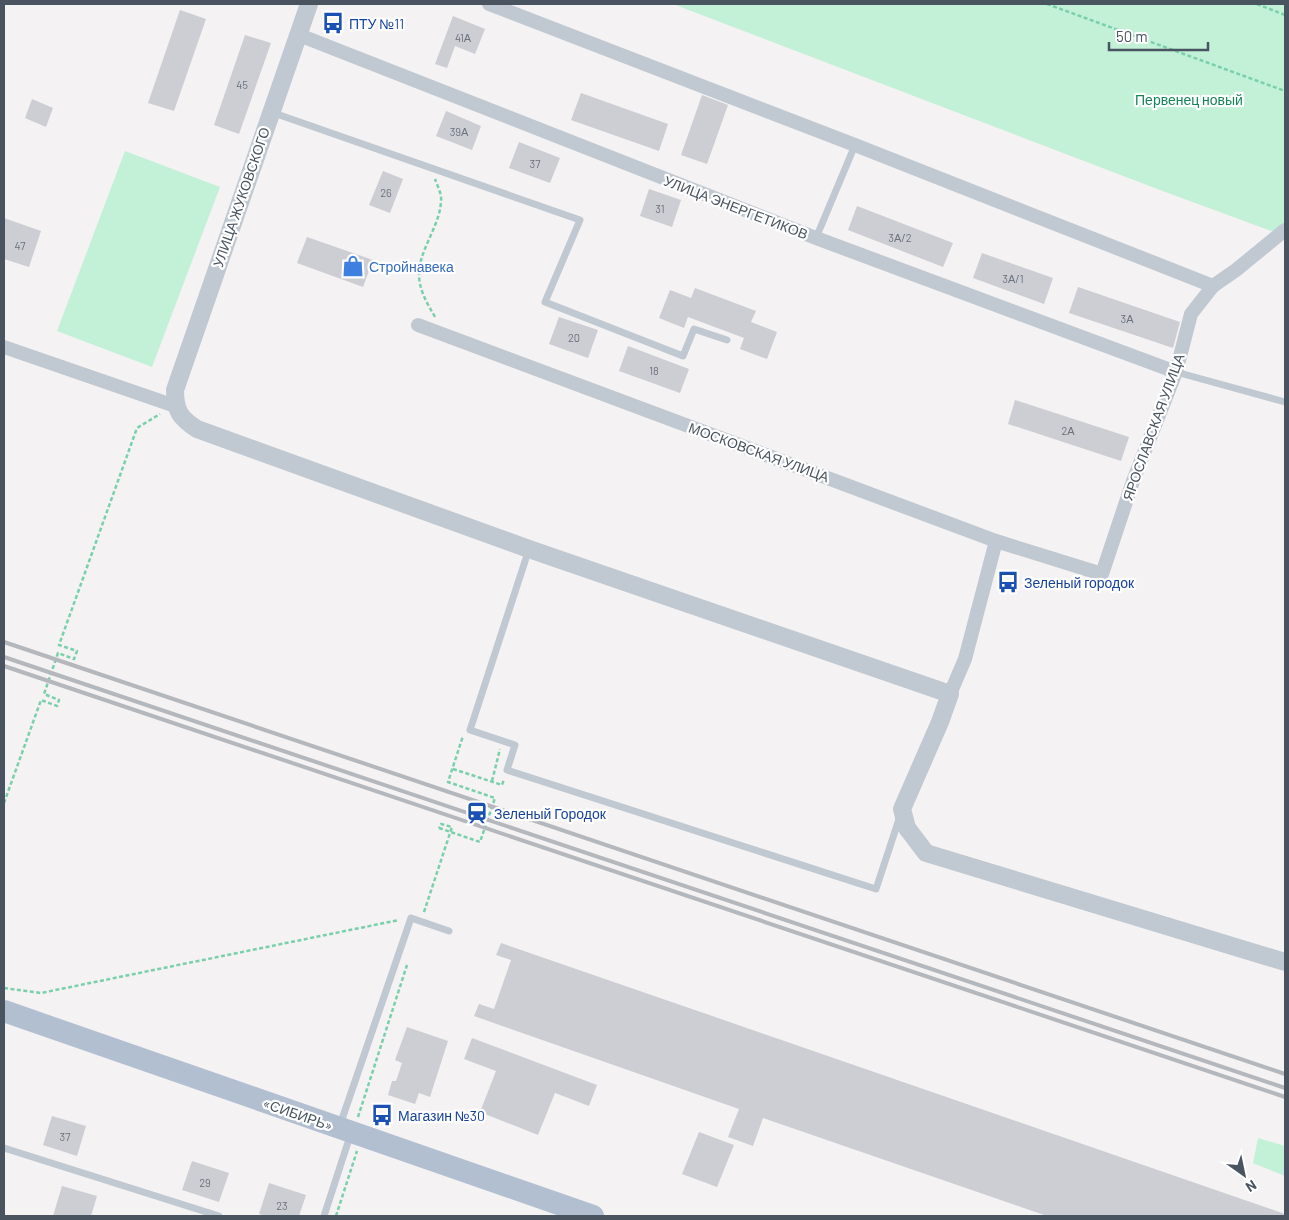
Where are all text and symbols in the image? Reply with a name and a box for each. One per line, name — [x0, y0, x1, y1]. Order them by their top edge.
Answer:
bus stop icon: ПТУ №11 — [320, 10, 346, 36]
place label: ПТУ №11 — [349, 15, 404, 32]
scale bar — [1109, 20, 1208, 52]
text: 50 m — [1116, 27, 1148, 45]
house number: 41А — [455, 31, 472, 44]
house number: 45 — [236, 78, 248, 91]
park label: Первенец новый — [1135, 91, 1243, 108]
street label: УЛИЦА ЖУКОВСКОГО — [209, 125, 273, 269]
house number: 39А — [450, 125, 469, 138]
house number: 37 — [530, 157, 540, 170]
street label: УЛИЦА ЭНЕРГЕТИКОВ — [662, 172, 810, 242]
house number: 26 — [380, 186, 392, 199]
house number: 31 — [655, 202, 665, 215]
house number: 3А/2 — [888, 231, 912, 244]
house number: 47 — [15, 239, 25, 252]
shop icon: Стройнавека — [340, 253, 366, 279]
place label: Стройнавека — [369, 258, 454, 275]
house number: 3А/1 — [1002, 272, 1024, 285]
house number: 3А — [1120, 312, 1134, 325]
house number: 20 — [568, 331, 580, 344]
street label: ЯРОСЛАВСКАЯ УЛИЦА — [1119, 351, 1188, 503]
house number: 18 — [649, 364, 659, 377]
street label: МОСКОВСКАЯ УЛИЦА — [686, 419, 832, 486]
house number: 2А — [1061, 424, 1075, 437]
bus stop icon: Зеленый городок — [995, 569, 1021, 595]
place label: Зеленый городок — [1024, 574, 1135, 591]
station icon: Зеленый Городок — [464, 800, 490, 826]
place label: Зеленый Городок — [494, 805, 607, 822]
street label: «СИБИРЬ» — [261, 1094, 335, 1134]
bus stop icon: Магазин №30 — [369, 1102, 395, 1128]
place label: Магазин №30 — [398, 1107, 485, 1124]
house number: 37 — [60, 1130, 70, 1143]
north arrow — [1219, 1150, 1269, 1200]
house number: 29 — [199, 1176, 211, 1189]
text: N — [1243, 1177, 1260, 1196]
house number: 23 — [276, 1199, 288, 1212]

